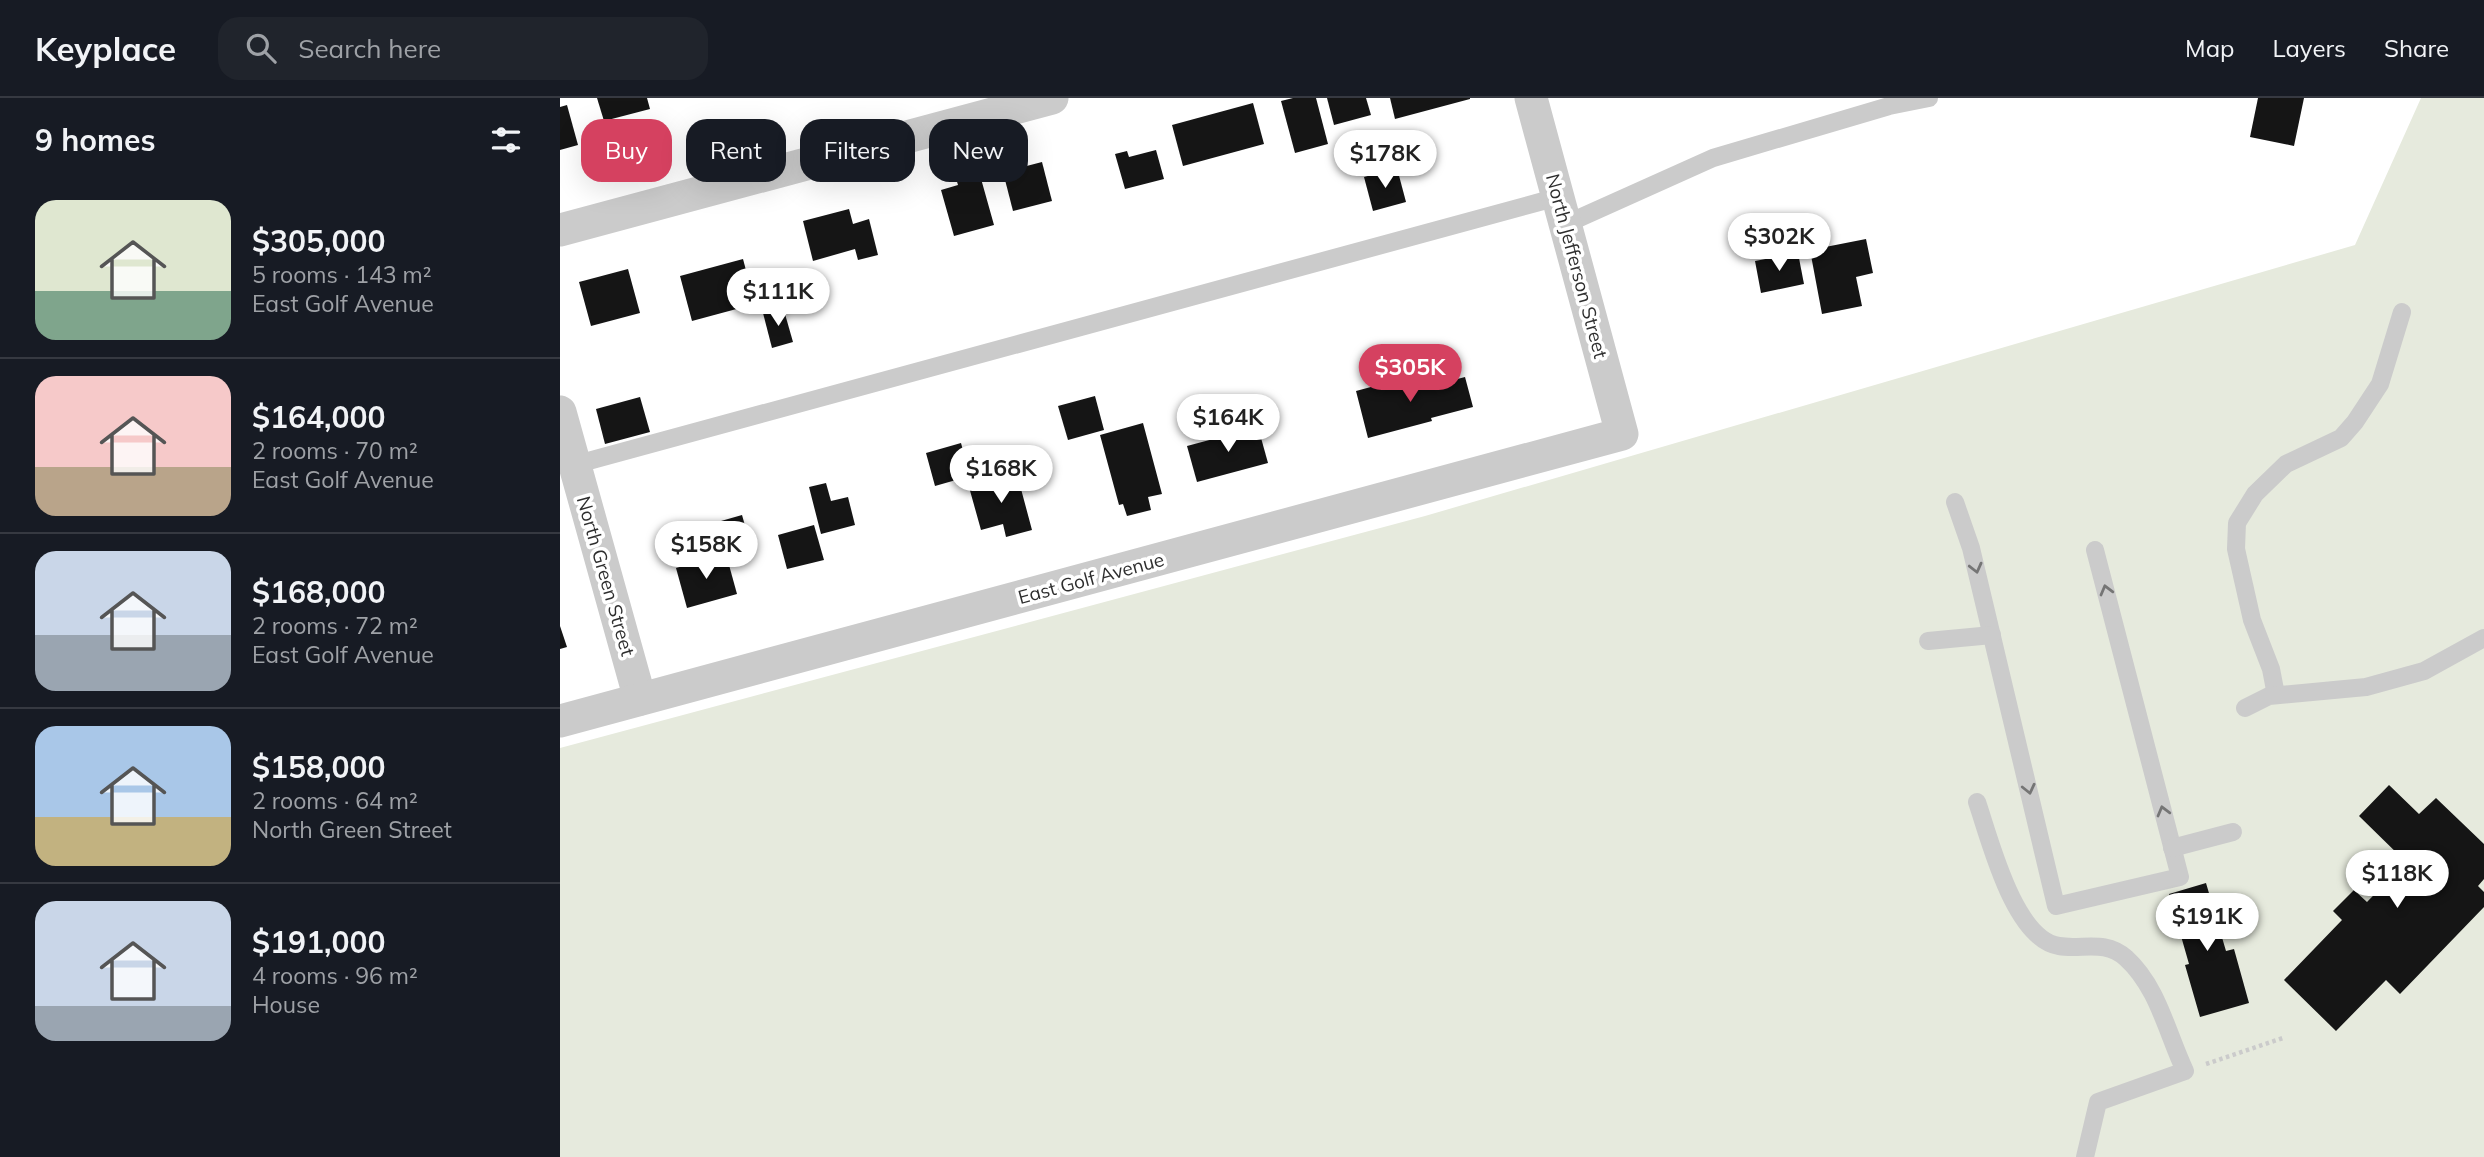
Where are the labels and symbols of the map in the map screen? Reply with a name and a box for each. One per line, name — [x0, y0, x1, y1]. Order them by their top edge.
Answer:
pin: $178K — [1336, 130, 1434, 190]
street label: North Jefferson Street — [1541, 171, 1613, 361]
pin: $302K — [1730, 214, 1828, 273]
pin: $111K — [729, 268, 827, 328]
pin: $305K — [1361, 344, 1459, 404]
pin: $164K — [1179, 394, 1277, 454]
pin: $168K — [952, 446, 1050, 505]
street label: North Green Street — [572, 493, 640, 659]
pin: $158K — [657, 522, 755, 581]
street label: East Golf Avenue — [1015, 547, 1167, 609]
one-way arrow — [1968, 561, 1982, 573]
one-way arrow — [2099, 584, 2114, 596]
one-way arrow — [2020, 783, 2035, 795]
one-way arrow — [2157, 805, 2171, 817]
pin: $118K — [2348, 850, 2446, 910]
pin: $191K — [2158, 894, 2256, 953]

